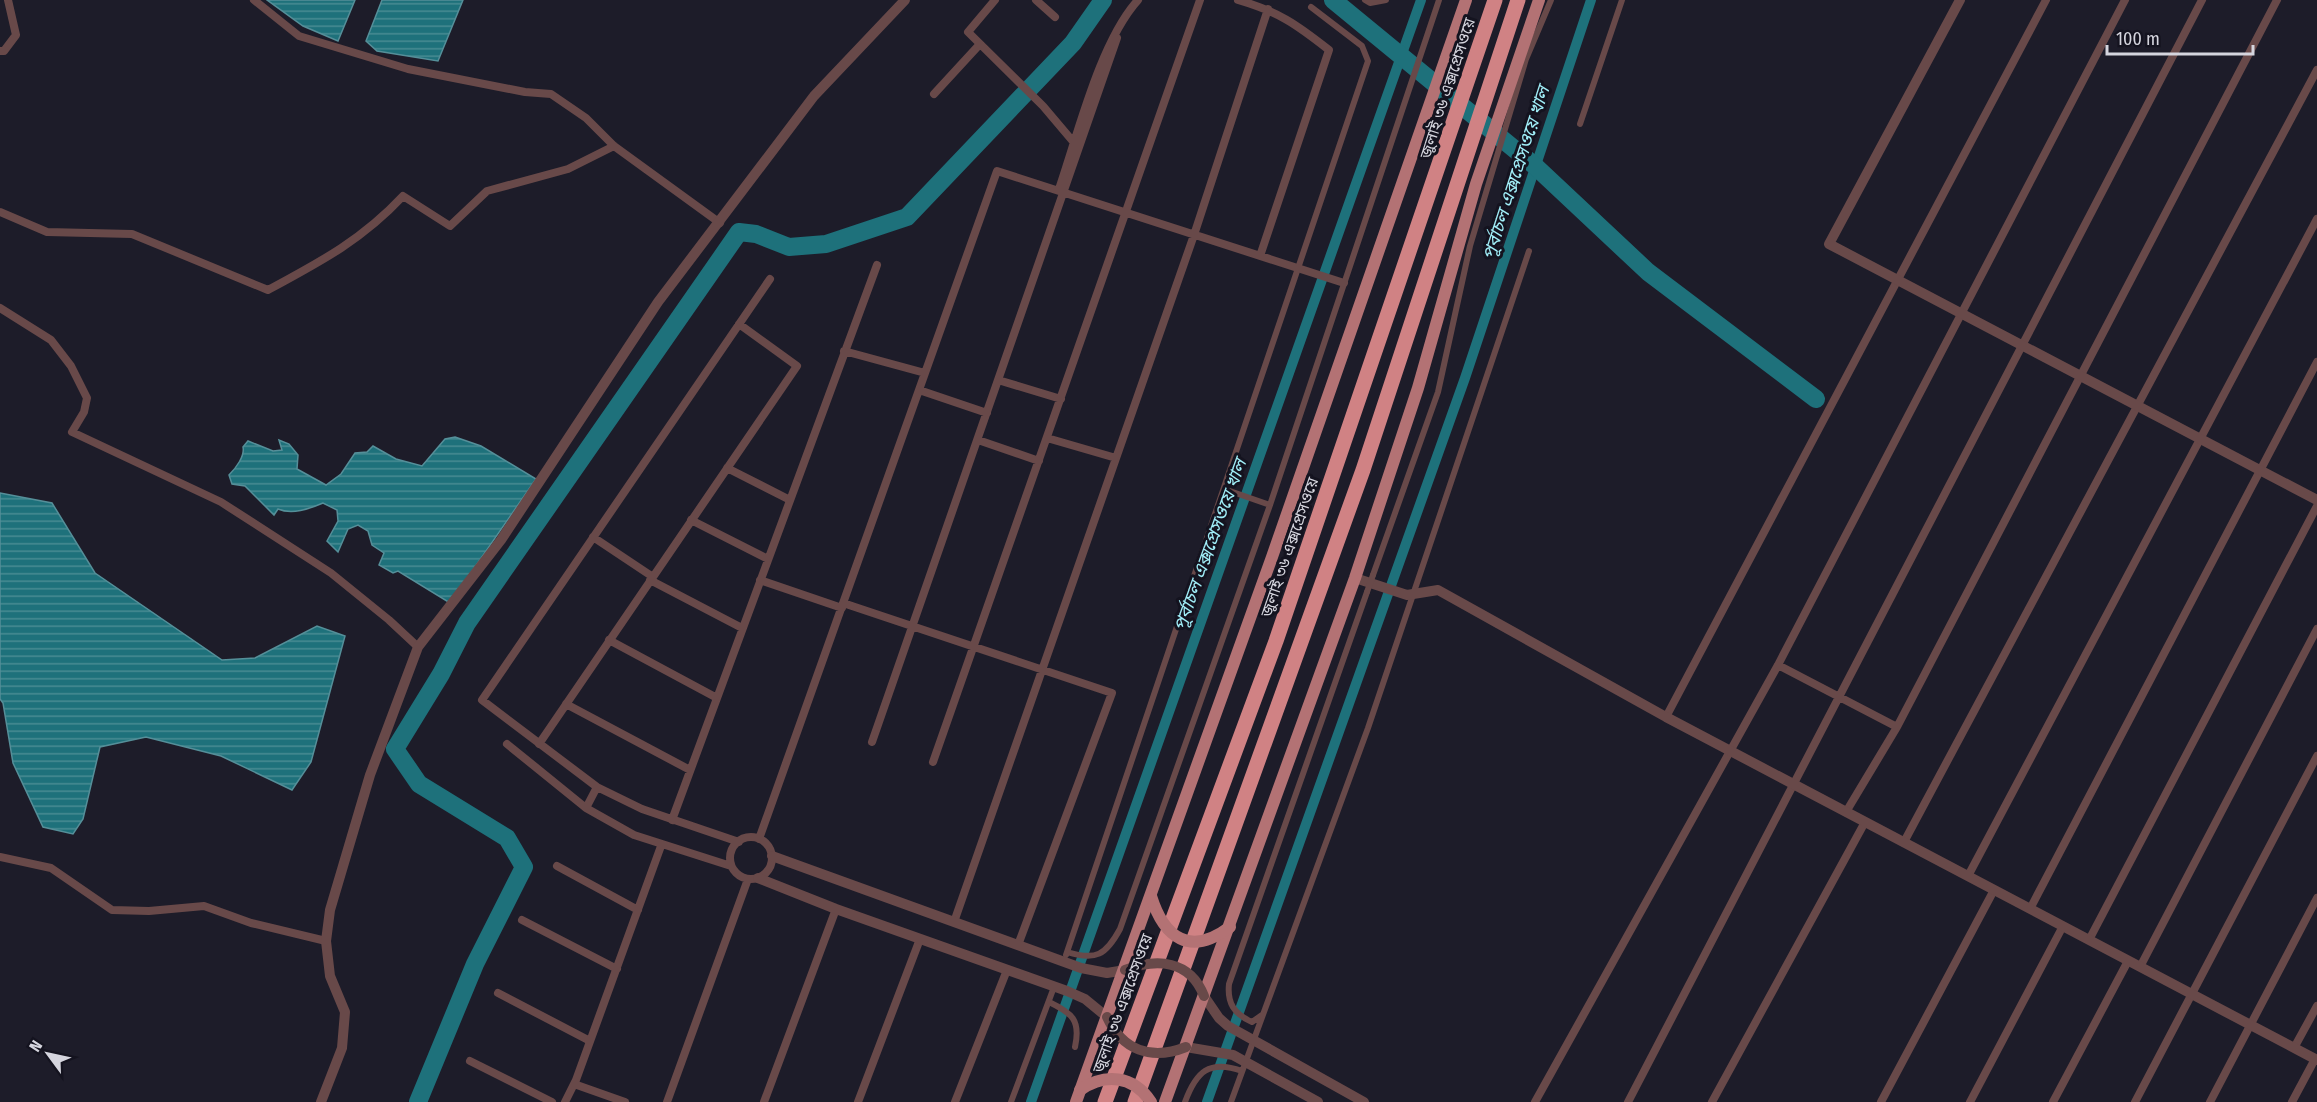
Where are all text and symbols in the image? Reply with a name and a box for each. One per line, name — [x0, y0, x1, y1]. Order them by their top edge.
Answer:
street label: জুলাই ৩৬ এক্সপ্রেসওয়ে — [1416, 15, 1479, 162]
scale bar — [2107, 18, 2252, 56]
text: 100 m — [2116, 28, 2160, 50]
water label: পূর্বাচল এক্সপ্রেসওয়ে খাল — [1478, 80, 1556, 263]
water label: পূর্বাচল এক্সপ্রেসওয়ে খাল — [1169, 453, 1253, 634]
street label: জুলাই ৩৬ এক্সপ্রেসওয়ে — [1256, 474, 1323, 620]
street label: জুলাই ৩৬ এক্সপ্রেসওয়ে — [1088, 930, 1157, 1076]
north arrow — [18, 1024, 78, 1084]
text: N — [25, 1037, 46, 1055]

